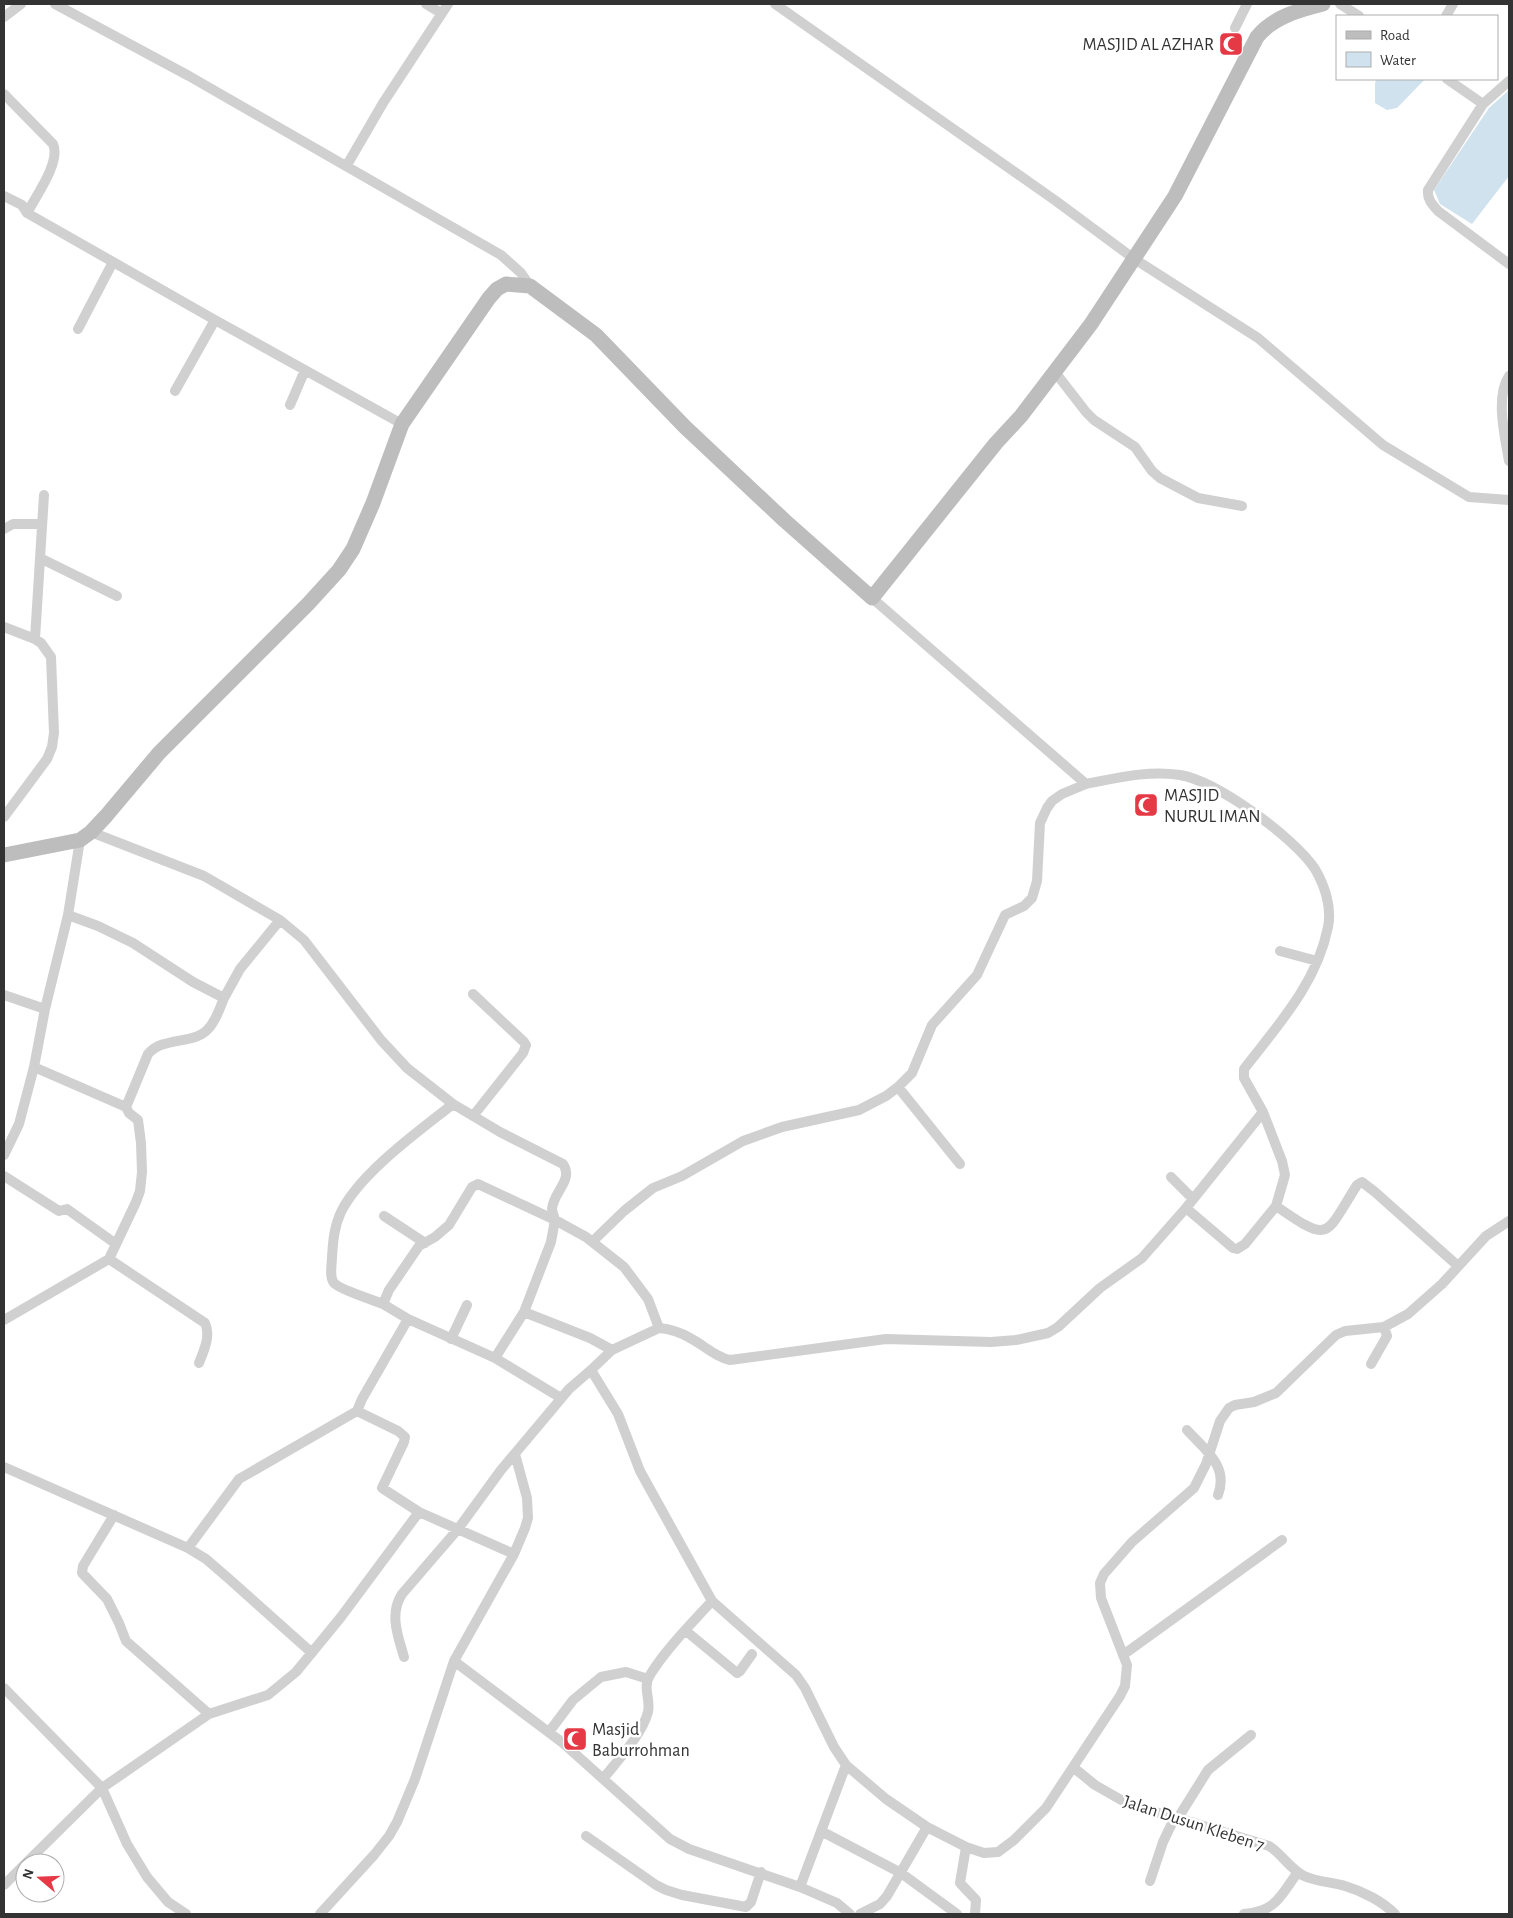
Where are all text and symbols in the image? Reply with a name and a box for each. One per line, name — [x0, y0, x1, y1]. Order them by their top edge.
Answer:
legend — [1336, 15, 1498, 80]
text: Road — [1380, 28, 1410, 43]
mosque icon: MASJID AL AZHAR — [1218, 31, 1244, 57]
place label: MASJID AL AZHAR — [1082, 36, 1214, 54]
text: Water — [1380, 53, 1416, 68]
place label: MASJID NURUL IMAN — [1164, 787, 1261, 826]
mosque icon: MASJID NURUL IMAN — [1133, 792, 1159, 818]
place label: Masjid Baburrohman — [592, 1721, 690, 1760]
mosque icon: Masjid Baburrohman — [562, 1726, 588, 1752]
street label: Jalan Dusun Kleben 7 — [1121, 1793, 1266, 1855]
north arrow — [15, 1853, 65, 1903]
text: N — [20, 1867, 37, 1881]

